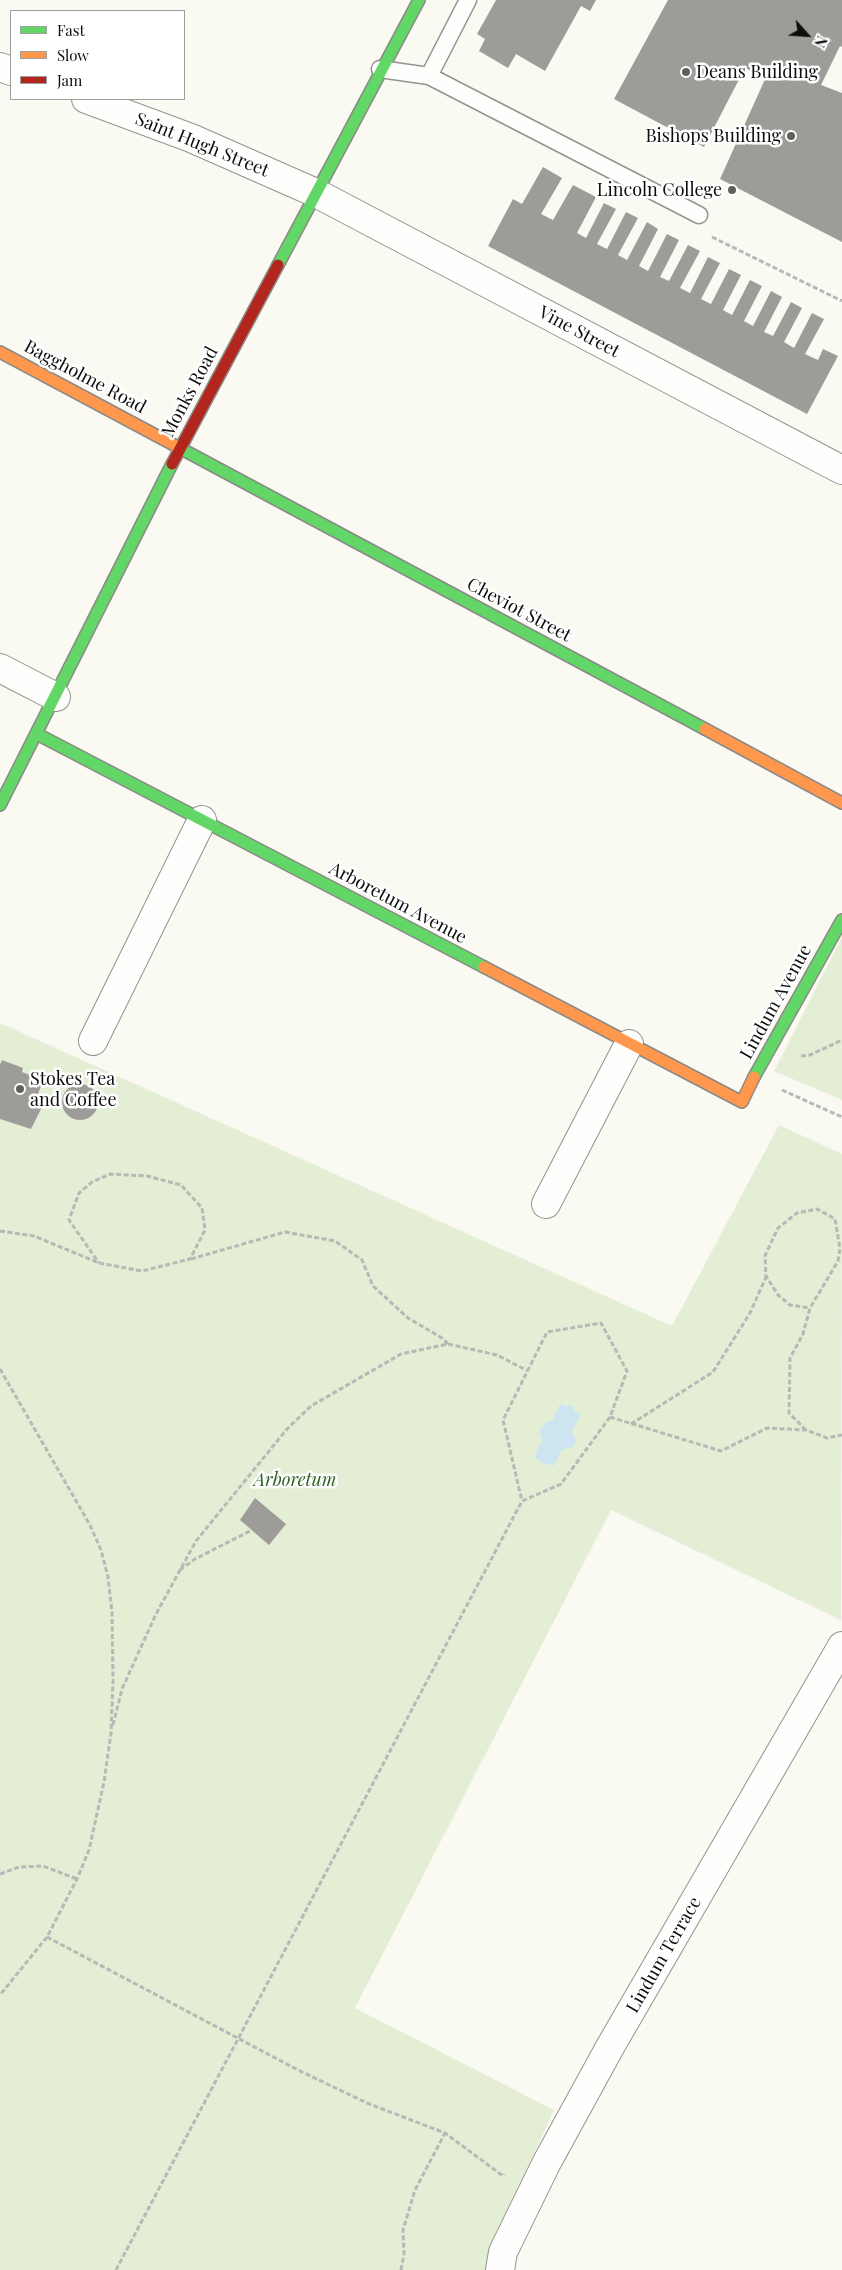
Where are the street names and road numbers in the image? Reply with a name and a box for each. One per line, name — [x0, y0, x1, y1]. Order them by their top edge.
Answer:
street label: Saint Hugh Street — [132, 108, 272, 182]
street label: Vine Street — [535, 302, 623, 362]
street label: Baggholme Road — [20, 336, 150, 418]
street label: Monks Road — [157, 343, 223, 441]
street label: Cheviot Street — [463, 573, 575, 647]
street label: Arboretum Avenue — [326, 858, 470, 948]
street label: Lindum Avenue — [736, 941, 816, 1063]
street label: Lindum Terrace — [622, 1893, 706, 2017]

